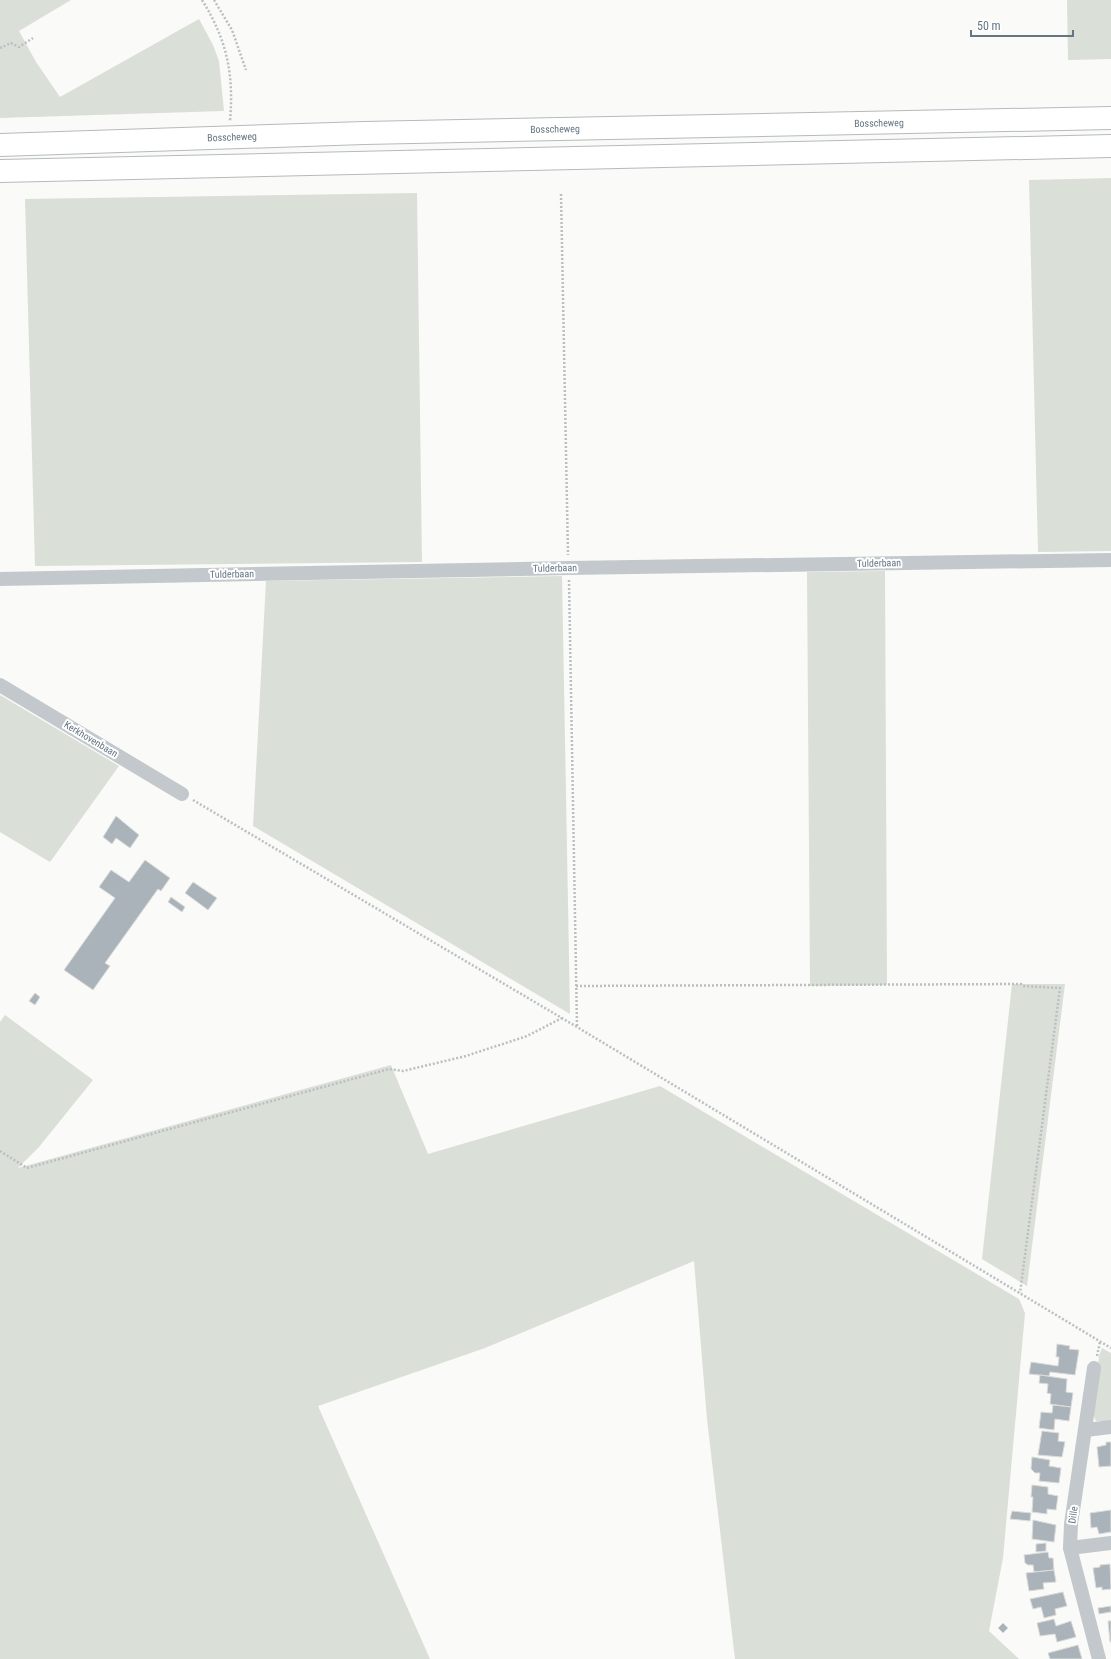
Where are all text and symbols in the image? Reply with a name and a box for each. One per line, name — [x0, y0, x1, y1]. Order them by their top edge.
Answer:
scale bar — [971, 12, 1073, 38]
text: 50 m — [977, 19, 1001, 33]
street label: Bosscheweg — [854, 117, 904, 129]
street label: Bosscheweg — [530, 123, 580, 135]
street label: Bosscheweg — [207, 131, 257, 143]
street label: Tulderbaan — [857, 557, 901, 569]
street label: Tulderbaan — [533, 562, 577, 574]
street label: Tulderbaan — [210, 568, 254, 580]
street label: Kerkhovenbaan — [62, 719, 120, 759]
street label: Dille — [1066, 1505, 1080, 1524]

